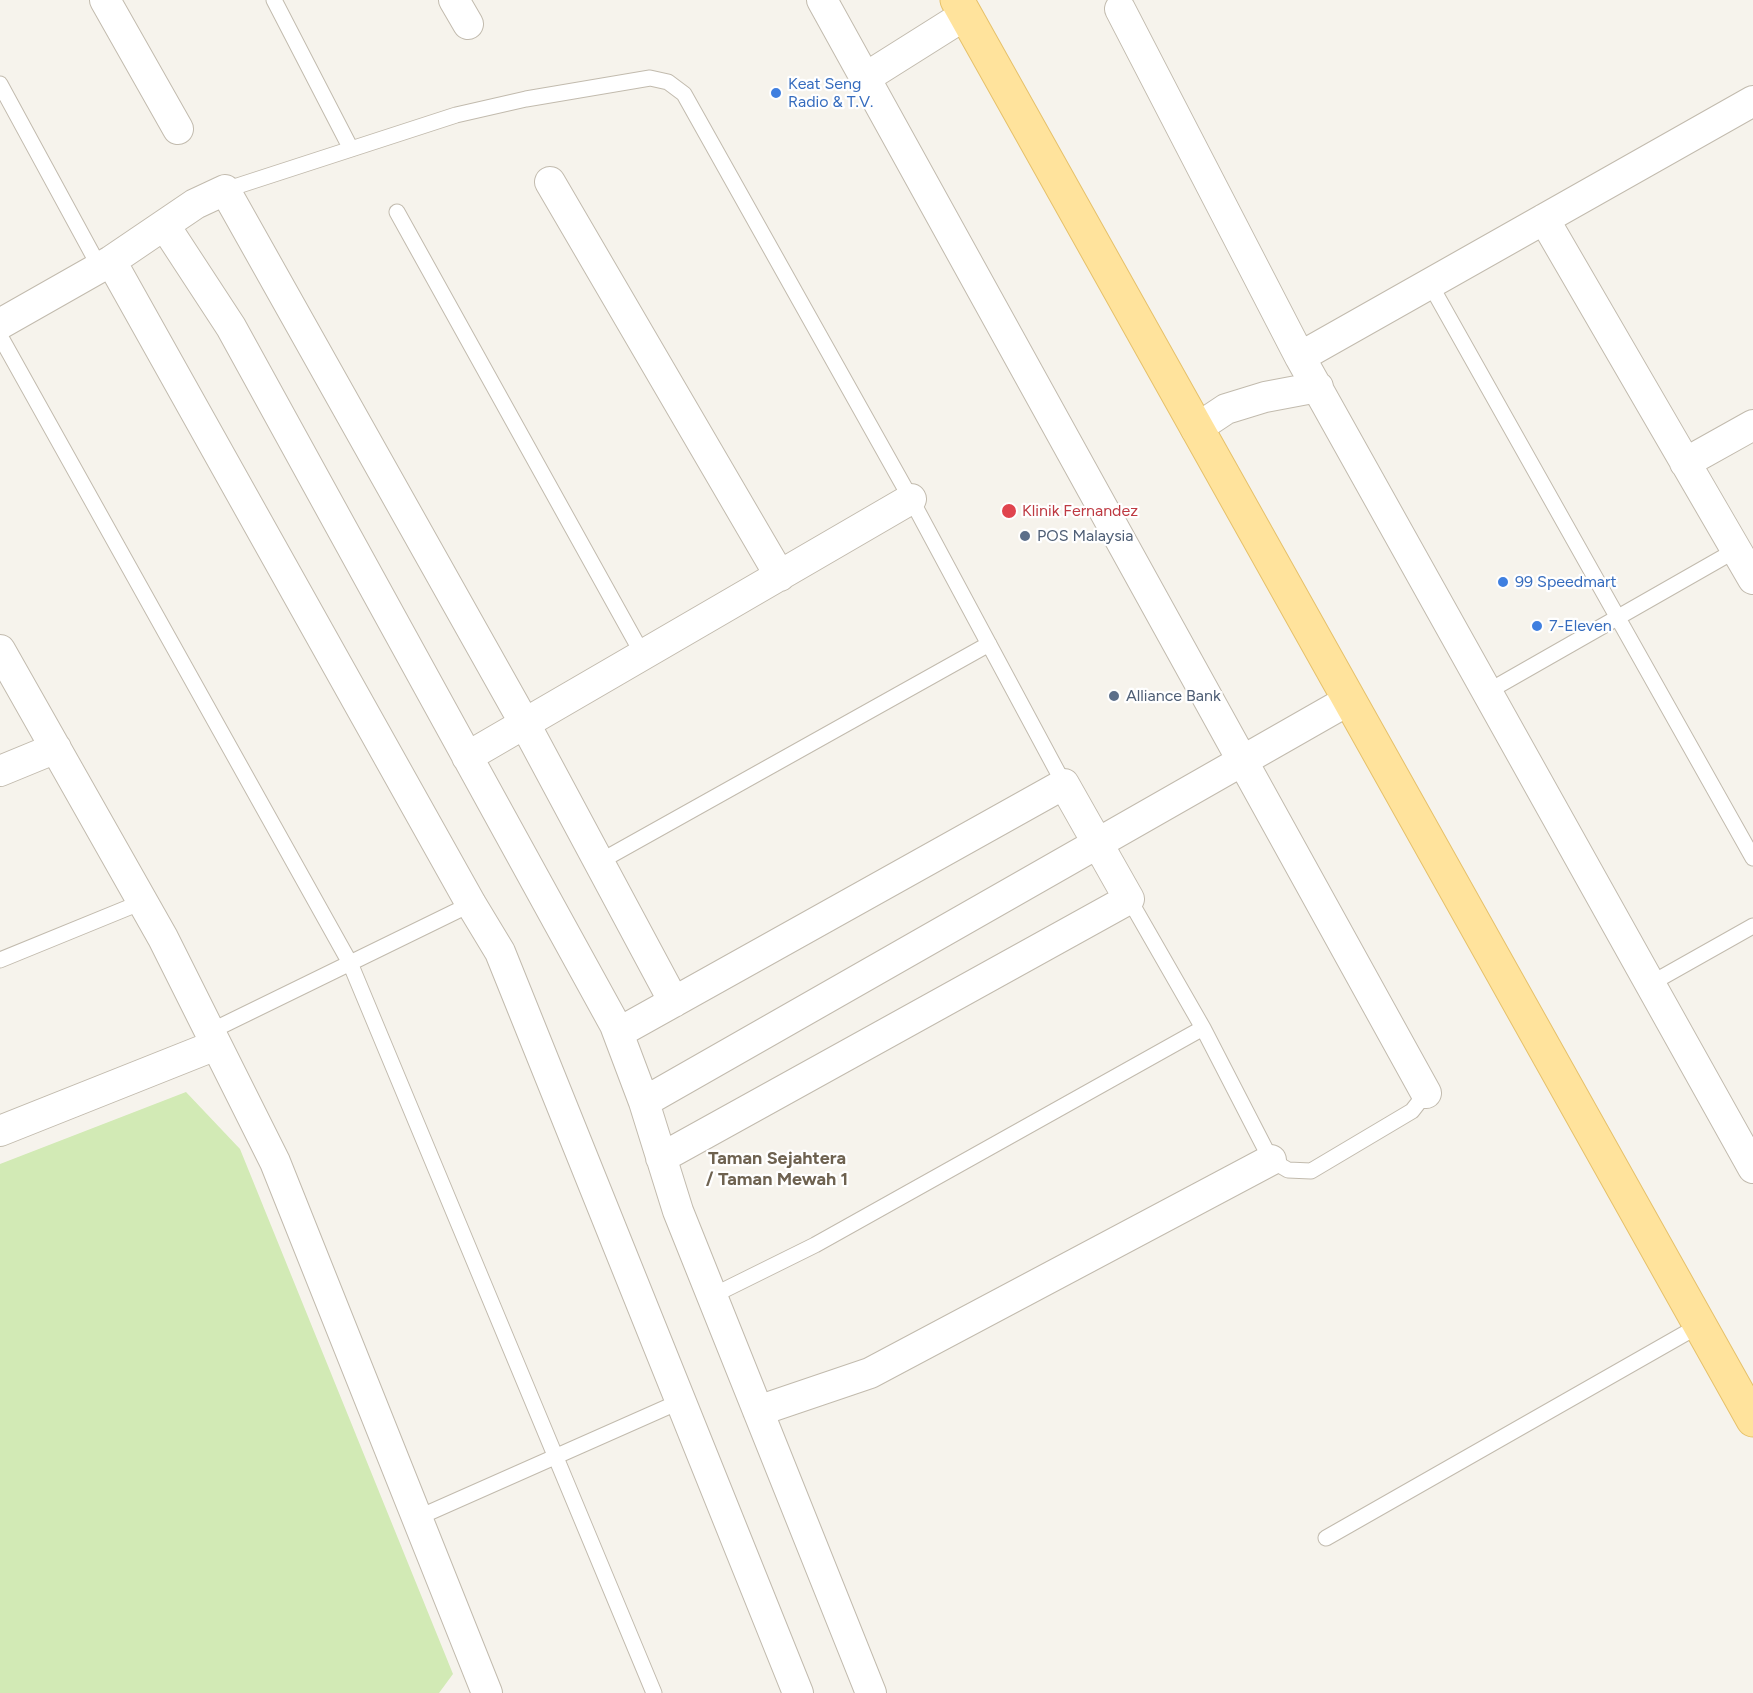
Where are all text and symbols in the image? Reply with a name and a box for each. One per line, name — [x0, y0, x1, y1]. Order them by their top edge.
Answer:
place label: Keat Seng Radio & T.V. — [788, 74, 873, 112]
marker: Keat Seng Radio & T.V. — [769, 86, 783, 100]
place label: Klinik Fernandez — [1022, 501, 1138, 521]
marker: Klinik Fernandez — [1000, 502, 1018, 520]
place label: POS Malaysia — [1037, 526, 1133, 546]
marker: POS Malaysia — [1018, 529, 1032, 543]
place label: 99 Speedmart — [1515, 572, 1616, 592]
marker: 99 Speedmart — [1496, 575, 1510, 589]
place label: 7-Eleven — [1549, 616, 1612, 636]
marker: 7-Eleven — [1530, 619, 1544, 633]
place label: Alliance Bank — [1126, 686, 1221, 706]
marker: Alliance Bank — [1107, 689, 1121, 703]
district label: Taman Sejahtera / Taman Mewah 1 — [706, 1148, 848, 1190]

